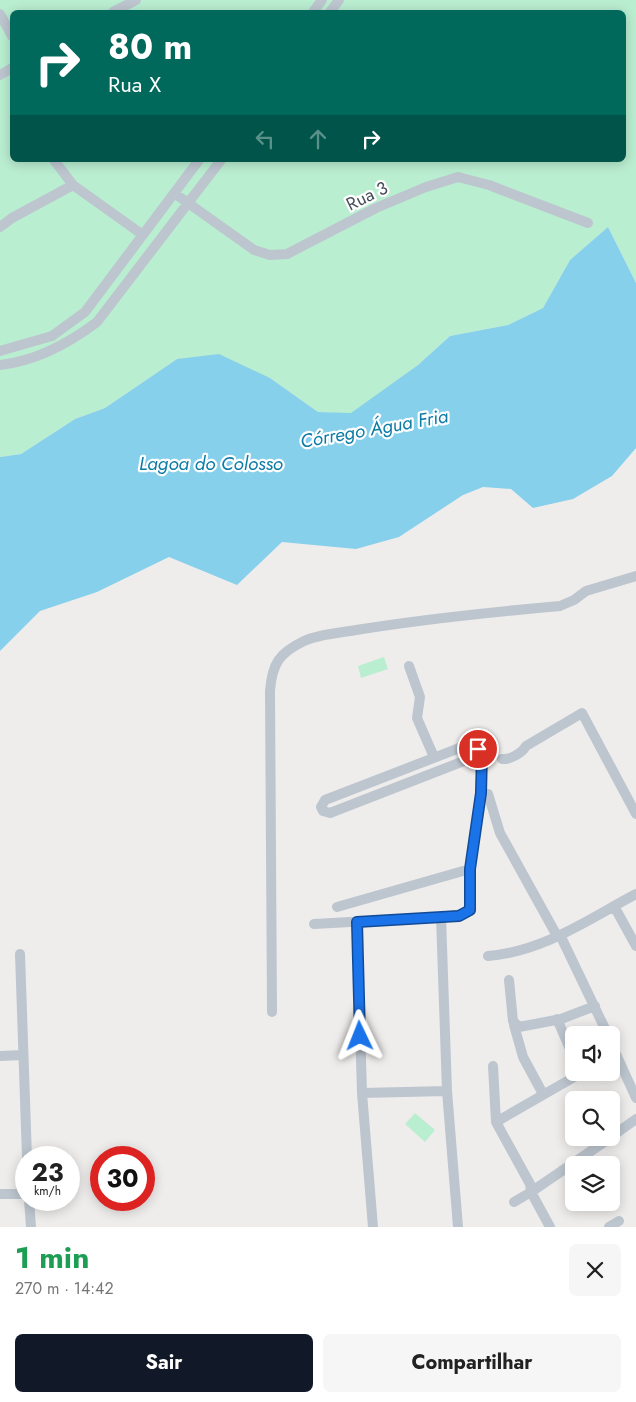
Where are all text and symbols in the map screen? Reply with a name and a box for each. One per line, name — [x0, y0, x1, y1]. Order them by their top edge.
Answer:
text: 80 m — [108, 22, 192, 72]
icon: right — [25, 30, 90, 95]
text: Rua X — [108, 68, 161, 100]
icon: left — [251, 125, 279, 153]
icon: ahead — [304, 125, 332, 153]
icon: right — [357, 125, 385, 153]
street label: Rua 3 — [342, 175, 392, 217]
water label: Córrego Água Fria — [298, 402, 451, 455]
water label: Lagoa do Colosso — [139, 450, 283, 477]
pin — [457, 728, 499, 770]
icon: arrive — [464, 735, 492, 763]
position arrow — [333, 1009, 385, 1061]
map controls — [565, 1026, 620, 1211]
button: sound — [565, 1026, 620, 1081]
button: search — [565, 1091, 620, 1146]
speed limit sign: 30 — [90, 1146, 155, 1211]
text: 23 — [32, 1154, 63, 1190]
button: layers — [565, 1156, 620, 1211]
text: km/h — [34, 1182, 61, 1200]
text: 1 min — [15, 1236, 89, 1279]
button: close — [569, 1244, 621, 1296]
text: 270 m · 14:42 — [15, 1277, 114, 1300]
button: Sair — [15, 1334, 313, 1392]
button: Compartilhar — [323, 1334, 621, 1392]

